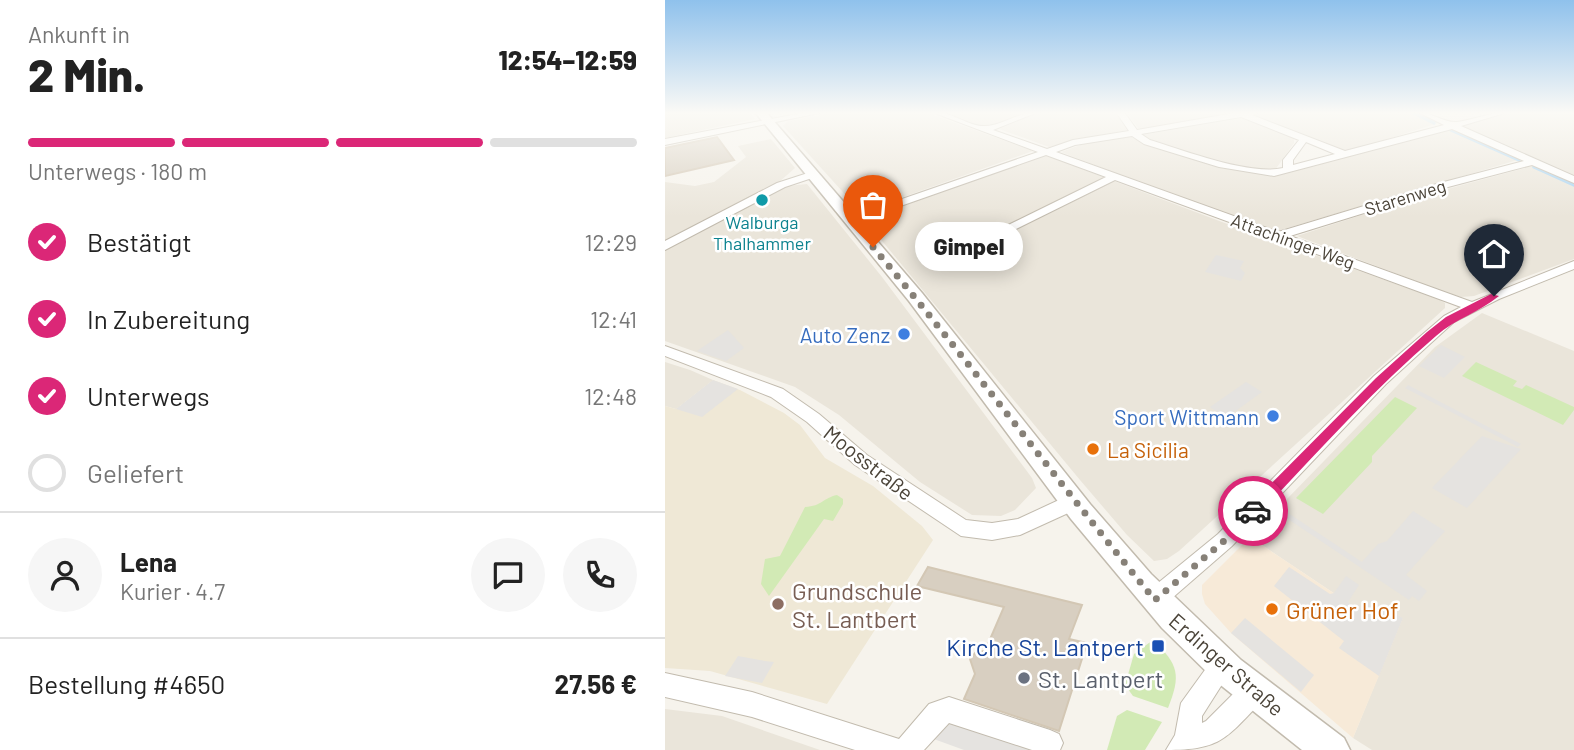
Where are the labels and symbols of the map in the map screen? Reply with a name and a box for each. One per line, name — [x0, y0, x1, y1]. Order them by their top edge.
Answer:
street label: Starenweg — [1362, 174, 1448, 220]
pin — [843, 175, 903, 247]
marker: Walburga Thalhammer — [754, 192, 770, 208]
street label: Attachinger Weg — [1228, 208, 1358, 274]
place label: Walburga Thalhammer — [713, 211, 811, 254]
callout: Gimpel — [915, 222, 1023, 272]
pin — [1464, 224, 1524, 296]
place label: Auto Zenz — [800, 322, 890, 347]
marker: Auto Zenz — [896, 326, 912, 342]
place label: Sport Wittmann — [1114, 404, 1259, 429]
marker: Sport Wittmann — [1265, 408, 1281, 424]
street label: Moosstraße — [819, 419, 919, 505]
place label: La Sicilia — [1107, 437, 1189, 462]
marker: La Sicilia — [1085, 441, 1101, 457]
courier — [1218, 476, 1288, 546]
place label: Grundschule St. Lantbert — [792, 576, 922, 633]
place label: Grüner Hof — [1286, 595, 1399, 624]
marker: Grundschule St. Lantbert — [770, 596, 786, 612]
marker: Grüner Hof — [1264, 601, 1280, 617]
street label: Erdinger Straße — [1165, 607, 1289, 721]
place label: Kirche St. Lantpert — [946, 632, 1144, 661]
marker: Kirche St. Lantpert — [1150, 638, 1166, 654]
place label: St. Lantpert — [1038, 664, 1163, 693]
marker: St. Lantpert — [1016, 670, 1032, 686]

